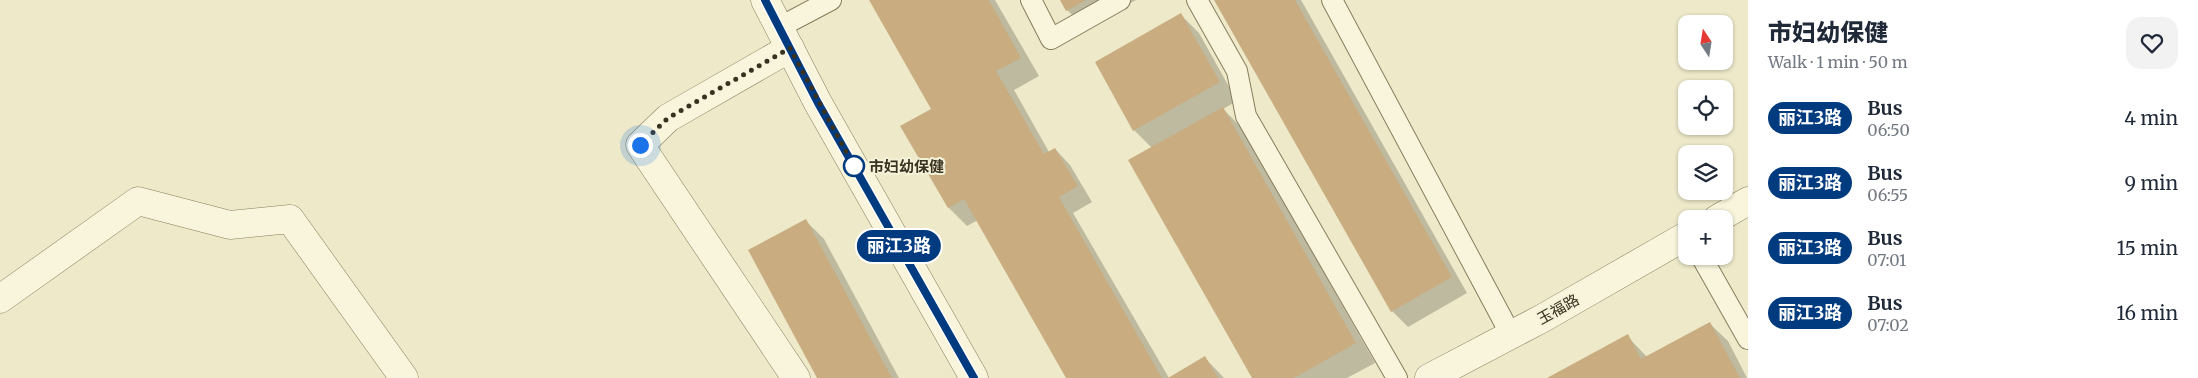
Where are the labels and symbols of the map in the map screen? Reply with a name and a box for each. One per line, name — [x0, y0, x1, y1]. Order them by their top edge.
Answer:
north arrow — [1678, 15, 1732, 70]
your location — [628, 133, 653, 158]
marker: 市妇幼保健 — [843, 155, 865, 177]
place label: 市妇幼保健 — [869, 157, 944, 176]
line badge: 丽江3路 — [864, 230, 934, 262]
street label: 玉福路 — [1534, 290, 1582, 328]

